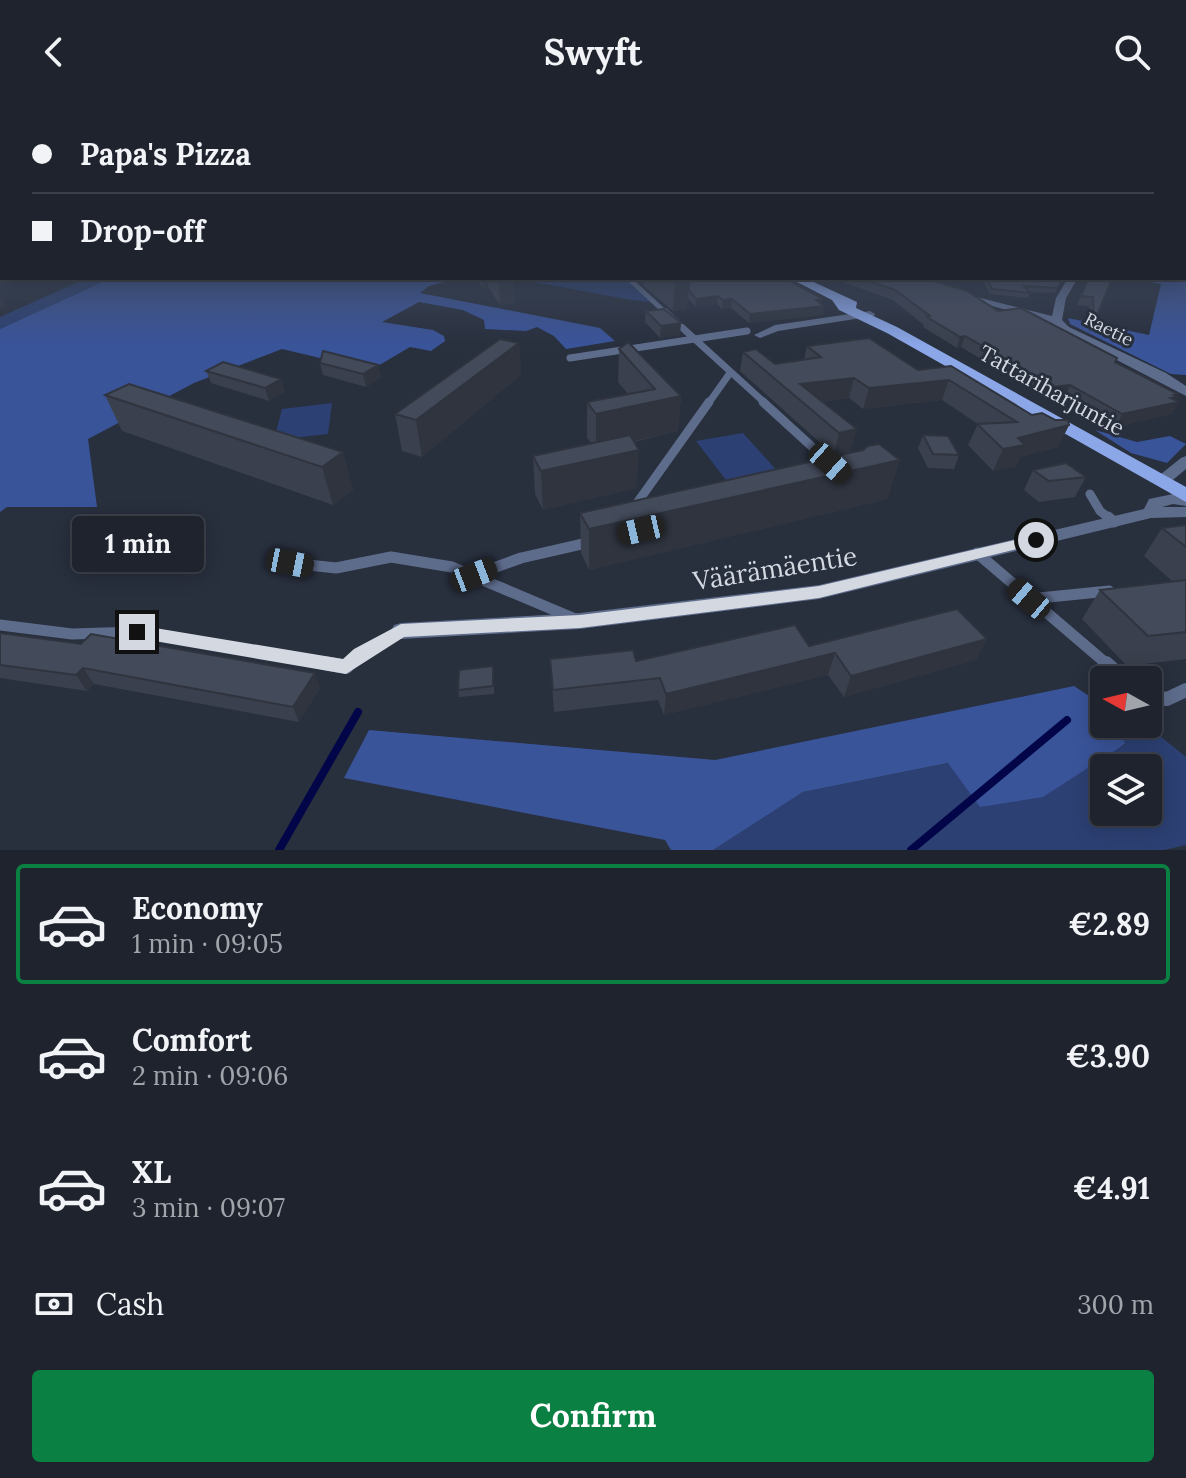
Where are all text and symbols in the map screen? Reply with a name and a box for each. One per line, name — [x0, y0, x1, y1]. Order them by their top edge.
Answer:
text: Swyft — [544, 29, 642, 75]
icon: back — [32, 30, 76, 74]
icon: search — [1110, 30, 1154, 74]
text: Papa's Pizza — [80, 135, 251, 173]
text: Drop-off — [80, 212, 205, 250]
street label: Raetie — [1081, 307, 1138, 351]
street label: Tattariharjuntie — [974, 339, 1130, 441]
car — [804, 438, 856, 488]
car — [615, 513, 667, 547]
callout: 1 min — [71, 516, 203, 572]
route start — [1018, 522, 1054, 558]
text: 1 min — [105, 527, 171, 560]
street label: Väärämäentie — [690, 539, 859, 597]
car — [264, 547, 316, 579]
car — [447, 555, 501, 595]
car — [1003, 574, 1055, 624]
route end — [119, 614, 155, 650]
north arrow — [1090, 666, 1162, 738]
map controls — [1090, 666, 1162, 826]
button: layers — [1090, 754, 1162, 826]
icon: car — [36, 888, 108, 960]
text: Economy — [132, 889, 263, 927]
text: €2.89 — [1068, 905, 1150, 943]
text: 1 min · 09:05 — [132, 927, 283, 960]
icon: car — [36, 1020, 108, 1092]
text: Comfort — [132, 1021, 252, 1059]
text: €3.90 — [1066, 1037, 1150, 1075]
text: 2 min · 09:06 — [132, 1059, 288, 1092]
icon: car — [36, 1152, 108, 1224]
text: XL — [132, 1153, 171, 1191]
text: €4.91 — [1073, 1169, 1150, 1207]
text: 3 min · 09:07 — [132, 1191, 285, 1224]
icon: cash — [32, 1282, 76, 1326]
text: Cash — [96, 1285, 164, 1323]
text: 300 m — [1077, 1288, 1154, 1321]
button: Confirm — [32, 1370, 1154, 1462]

